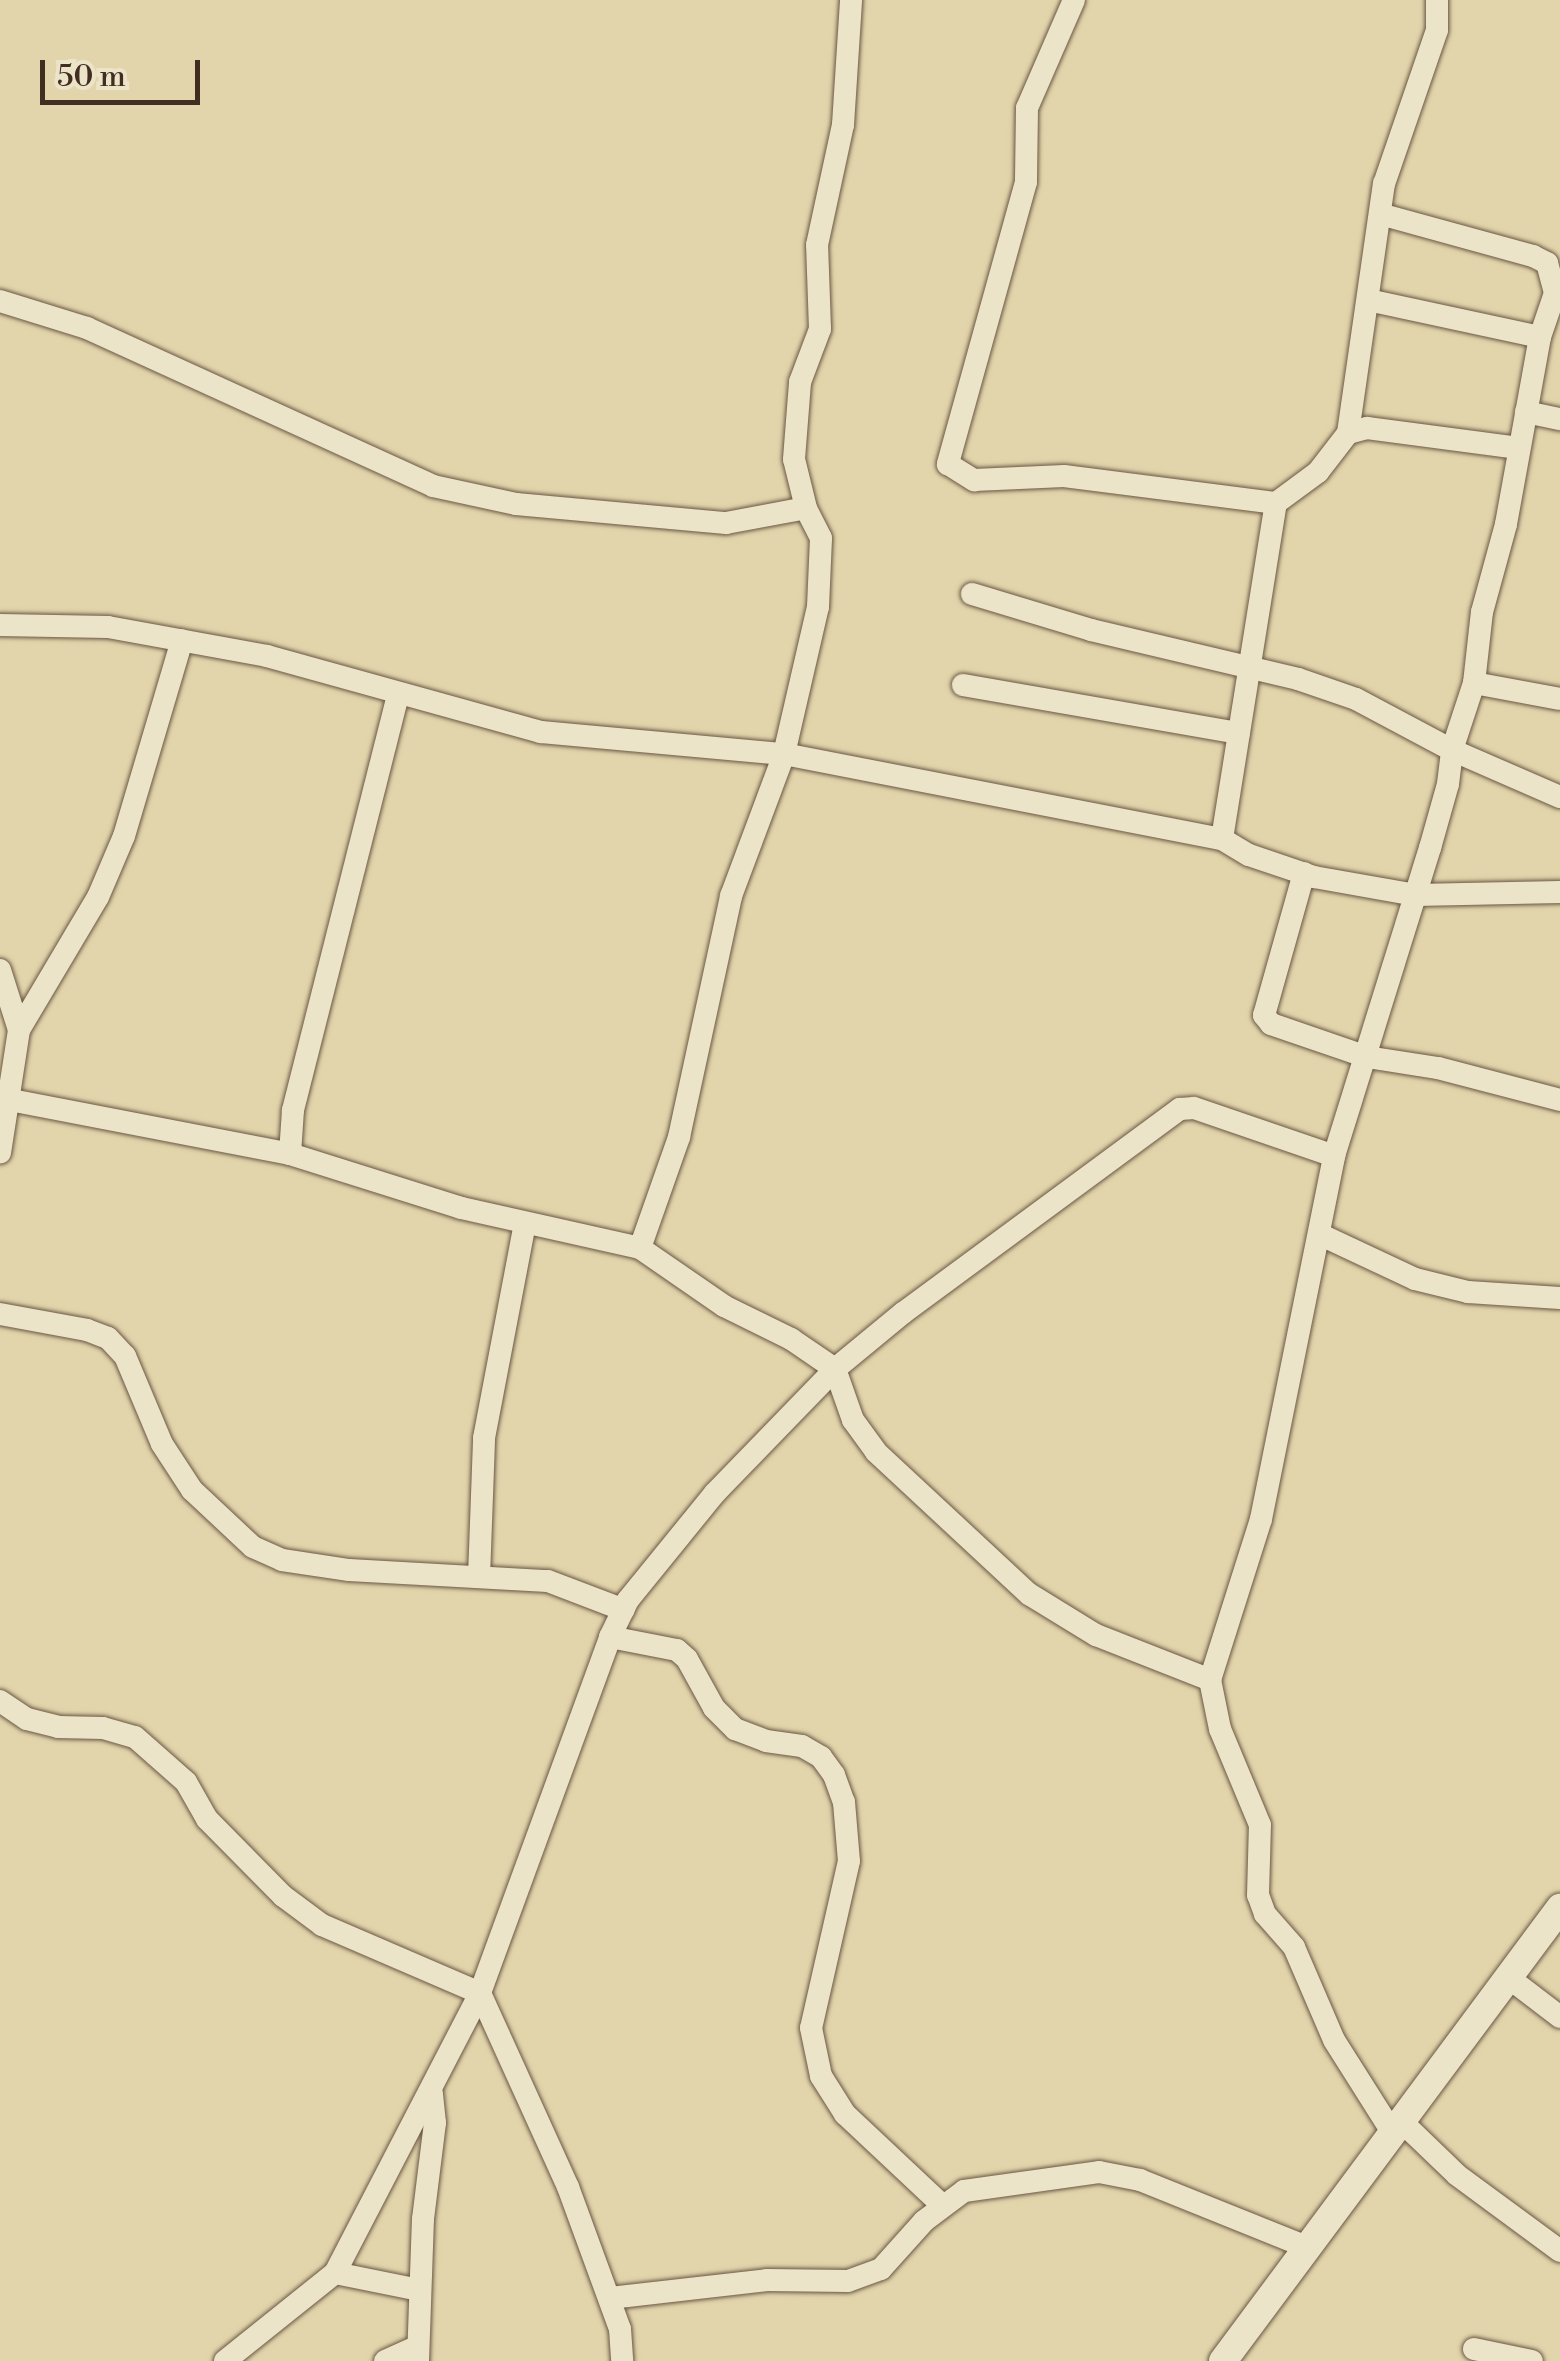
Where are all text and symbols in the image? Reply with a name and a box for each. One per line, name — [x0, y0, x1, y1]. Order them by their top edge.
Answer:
scale bar — [45, 40, 205, 102]
text: 50 m — [57, 58, 126, 96]

